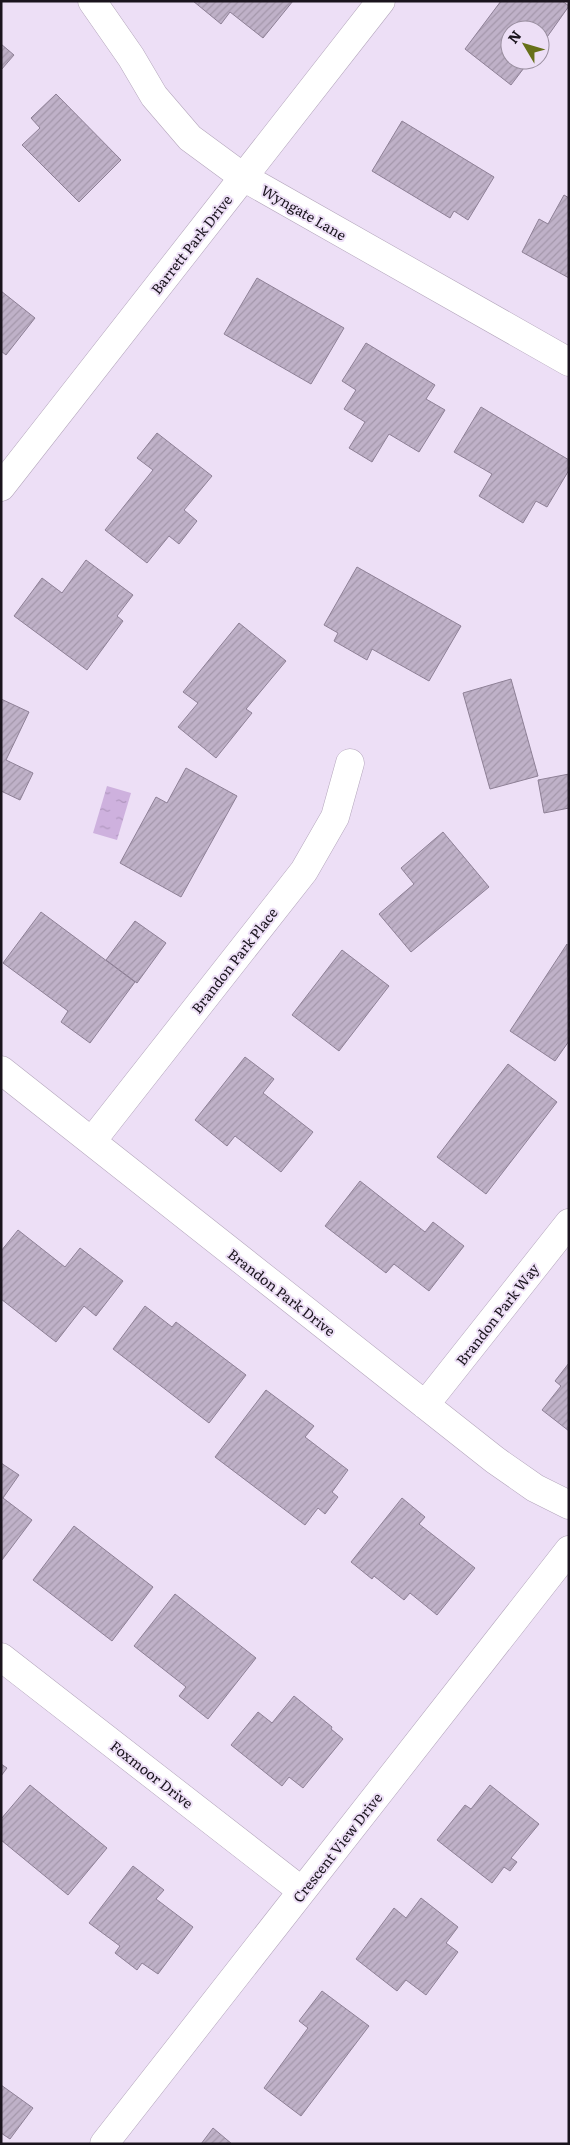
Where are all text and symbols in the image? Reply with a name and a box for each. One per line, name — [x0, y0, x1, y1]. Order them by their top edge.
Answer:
north arrow — [500, 20, 550, 70]
text: N — [502, 25, 526, 47]
street label: Wyngate Lane — [258, 180, 350, 244]
street label: Barrett Park Drive — [146, 190, 236, 298]
street label: Brandon Park Place — [186, 903, 282, 1017]
street label: Brandon Park Drive — [224, 1244, 340, 1340]
street label: Brandon Park Way — [451, 1258, 544, 1369]
street label: Foxmoor Drive — [106, 1735, 198, 1813]
street label: Crescent View Drive — [288, 1788, 386, 1906]

